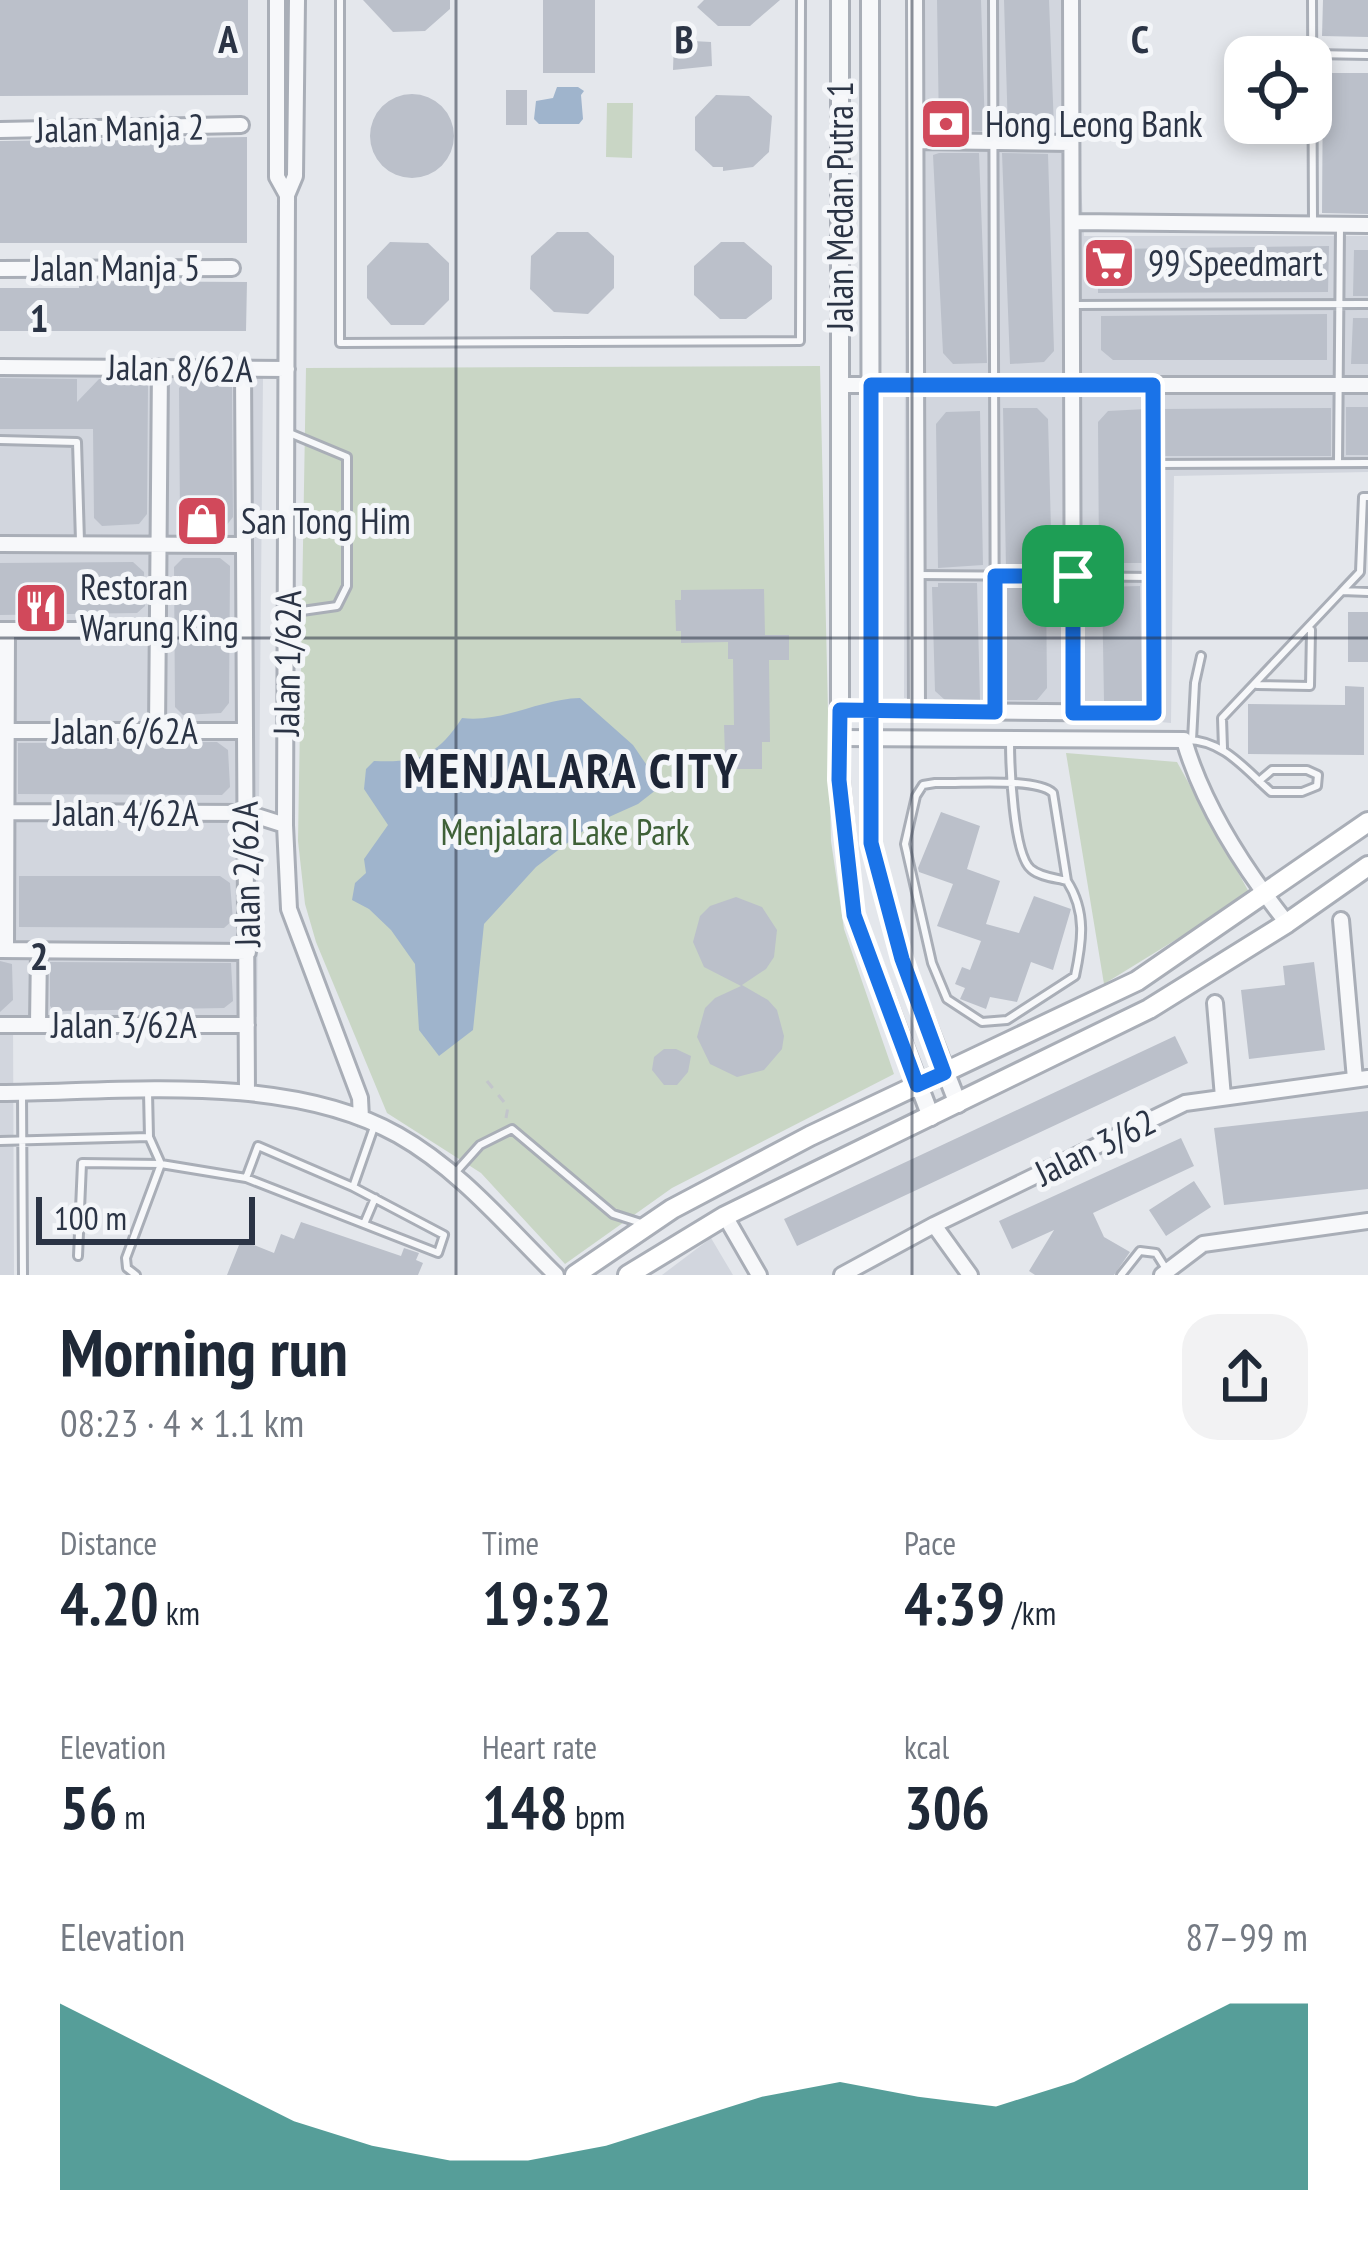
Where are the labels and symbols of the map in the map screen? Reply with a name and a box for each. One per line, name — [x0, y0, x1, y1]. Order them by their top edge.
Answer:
text: A — [217, 13, 238, 64]
text: B — [674, 13, 694, 64]
text: C — [1131, 13, 1149, 64]
street label: Jalan Medan Putra 1 — [816, 81, 863, 332]
bank icon: Hong Leong Bank — [918, 96, 974, 152]
place label: Hong Leong Bank — [985, 100, 1202, 147]
street label: Jalan Manja 2 — [34, 103, 205, 152]
supermarket icon: 99 Speedmart — [1081, 235, 1137, 291]
place label: 99 Speedmart — [1148, 239, 1323, 286]
street label: Jalan Manja 5 — [31, 244, 200, 291]
text: 1 — [30, 292, 48, 343]
street label: Jalan 8/62A — [106, 343, 253, 392]
shop icon: San Tong Him — [174, 493, 230, 549]
place label: San Tong Him — [241, 497, 411, 544]
pin — [1022, 525, 1124, 627]
place label: Restoran Warung King — [80, 563, 239, 651]
restaurant icon: Restoran Warung King — [13, 580, 69, 636]
street label: Jalan 1/62A — [262, 590, 311, 737]
street label: Jalan 6/62A — [51, 707, 198, 754]
district label: MENJALARA CITY — [404, 739, 740, 801]
street label: Jalan 4/62A — [52, 789, 199, 836]
street label: Jalan 2/62A — [221, 801, 270, 948]
park label: Menjalara Lake Park — [441, 808, 689, 855]
text: 2 — [30, 930, 48, 981]
street label: Jalan 3/62A — [50, 1001, 197, 1048]
street label: Jalan 3/62 — [1026, 1097, 1163, 1196]
scale bar — [36, 1191, 255, 1244]

